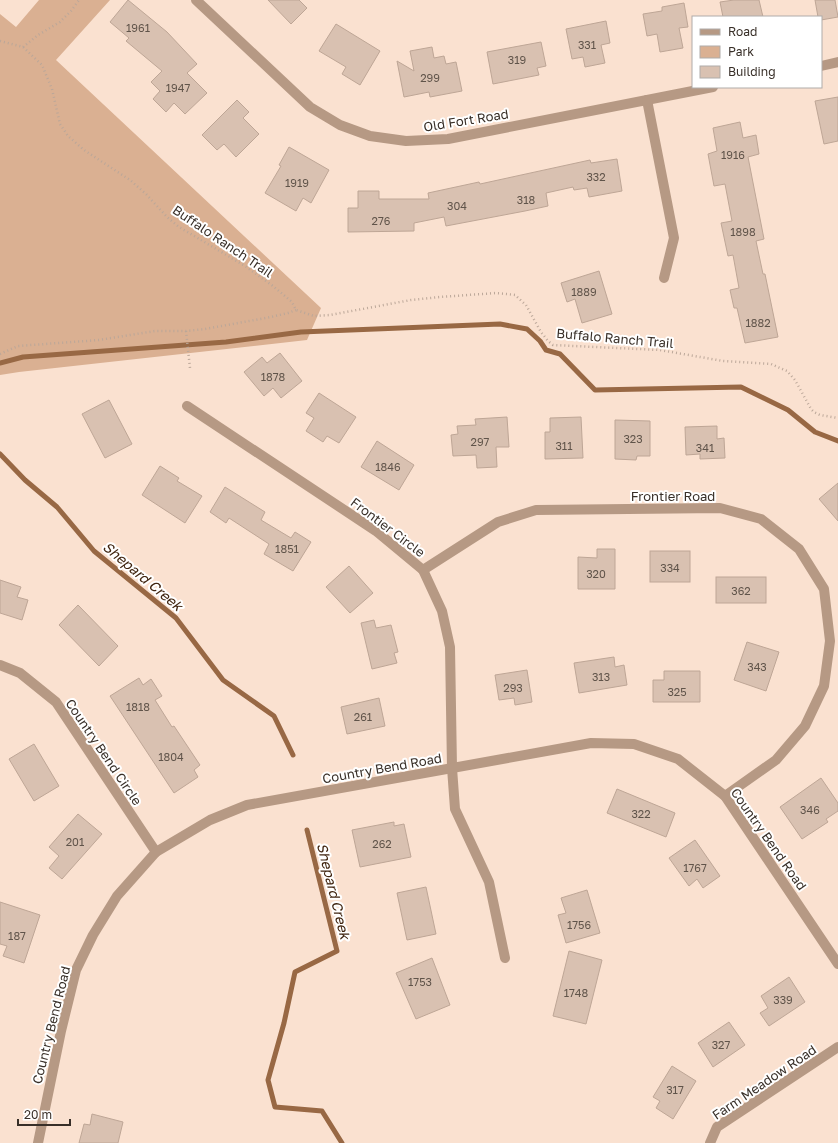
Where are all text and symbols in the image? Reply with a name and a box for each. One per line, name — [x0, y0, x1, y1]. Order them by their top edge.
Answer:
legend — [692, 16, 822, 88]
house number: 1961 — [126, 21, 150, 34]
text: Road — [728, 24, 757, 39]
house number: 331 — [578, 38, 596, 51]
text: Park — [728, 44, 754, 59]
house number: 319 — [508, 53, 526, 66]
text: Building — [728, 64, 776, 79]
house number: 299 — [420, 71, 440, 84]
house number: 1947 — [166, 81, 190, 94]
street label: Old Fort Road — [422, 105, 510, 135]
house number: 1916 — [721, 148, 745, 161]
house number: 332 — [586, 170, 606, 183]
house number: 1919 — [285, 176, 309, 189]
house number: 318 — [517, 193, 536, 206]
house number: 304 — [447, 199, 467, 212]
street label: Buffalo Ranch Trail — [170, 201, 276, 281]
house number: 276 — [372, 214, 391, 227]
house number: 1898 — [730, 225, 756, 238]
house number: 1889 — [571, 285, 597, 298]
house number: 1882 — [745, 316, 771, 329]
street label: Buffalo Ranch Trail — [556, 325, 674, 351]
house number: 1878 — [261, 370, 286, 383]
house number: 323 — [623, 432, 643, 445]
house number: 297 — [471, 435, 490, 448]
house number: 311 — [555, 439, 573, 452]
house number: 341 — [696, 441, 714, 454]
house number: 1846 — [375, 460, 401, 473]
street label: Frontier Road — [631, 488, 715, 504]
street label: Frontier Circle — [348, 494, 428, 560]
water label: Shepard Creek — [100, 538, 188, 616]
house number: 1851 — [275, 542, 299, 555]
house number: 334 — [660, 561, 680, 574]
house number: 320 — [586, 567, 606, 580]
house number: 362 — [731, 584, 751, 597]
house number: 343 — [747, 660, 767, 673]
house number: 313 — [592, 670, 610, 683]
house number: 293 — [503, 681, 523, 694]
house number: 325 — [667, 685, 687, 698]
street label: Country Bend Circle — [62, 696, 146, 808]
house number: 1818 — [126, 700, 150, 713]
house number: 261 — [354, 710, 372, 723]
house number: 1804 — [158, 750, 184, 763]
street label: Country Bend Road — [321, 750, 443, 786]
street label: Country Bend Road — [728, 785, 810, 893]
house number: 346 — [800, 803, 820, 816]
house number: 322 — [631, 807, 651, 820]
house number: 201 — [66, 835, 84, 848]
house number: 262 — [372, 837, 392, 850]
water label: Shepard Creek — [314, 841, 355, 943]
house number: 1767 — [683, 861, 707, 874]
house number: 1756 — [567, 918, 591, 931]
house number: 187 — [8, 929, 26, 942]
street label: Country Bend Road — [29, 964, 73, 1086]
house number: 1753 — [408, 975, 432, 988]
house number: 1748 — [564, 986, 589, 999]
house number: 339 — [773, 993, 793, 1006]
house number: 327 — [712, 1038, 730, 1051]
street label: Farm Meadow Road — [709, 1041, 819, 1123]
house number: 317 — [666, 1083, 684, 1096]
scale bar — [18, 1101, 70, 1127]
text: 20 m — [24, 1107, 52, 1122]

